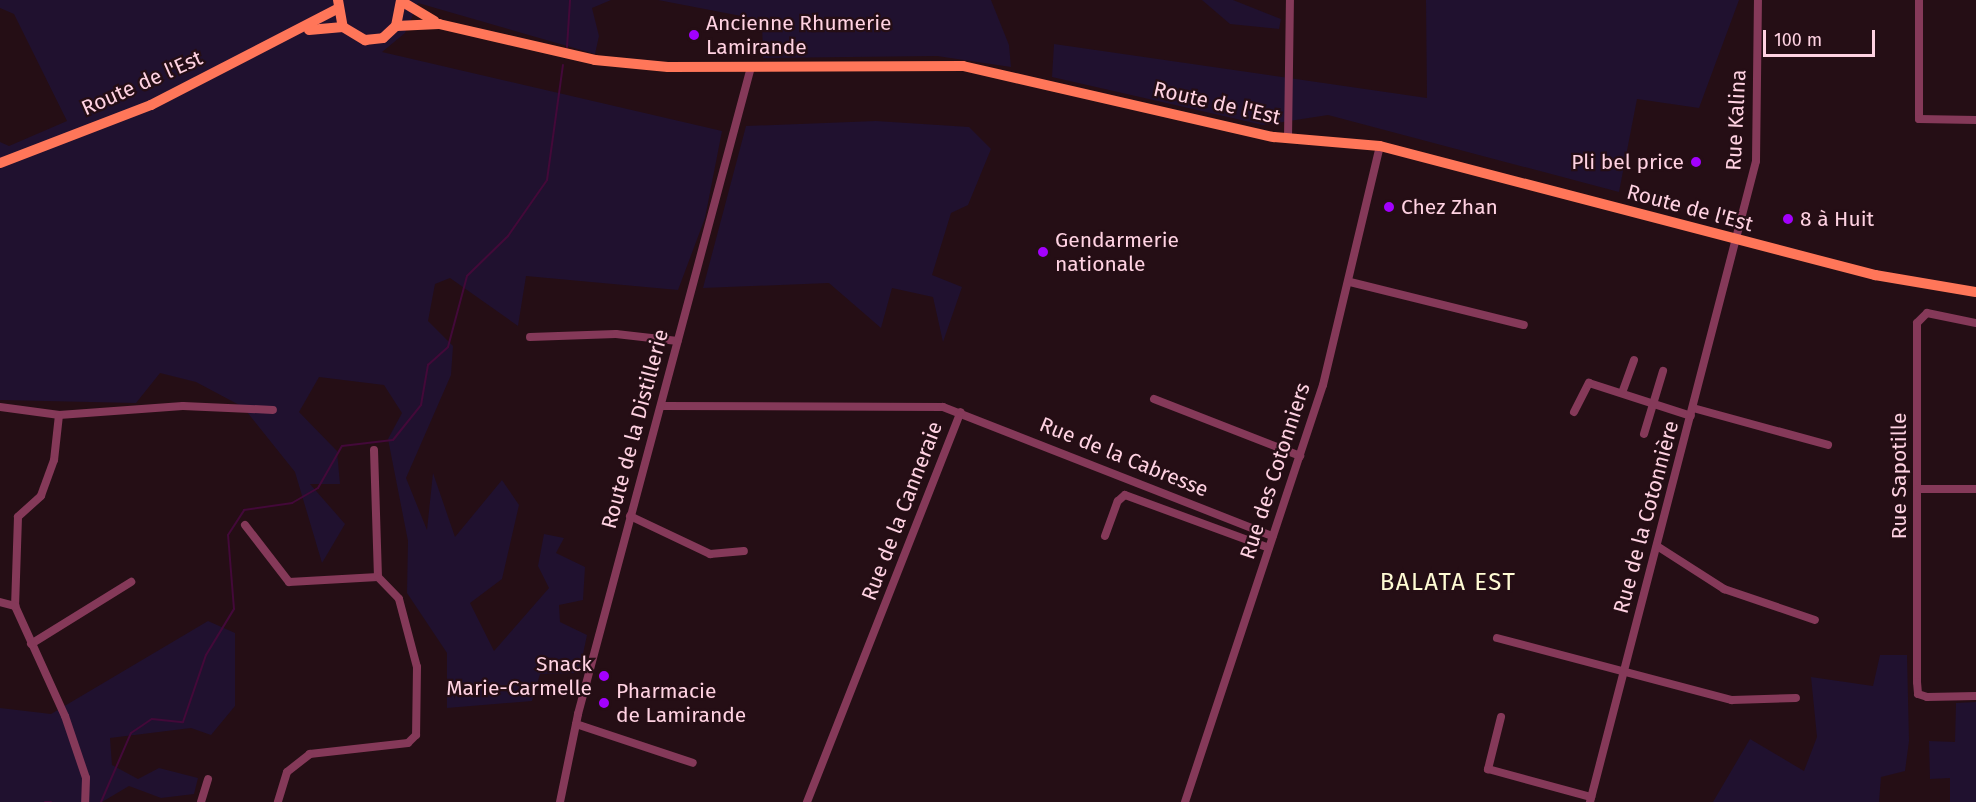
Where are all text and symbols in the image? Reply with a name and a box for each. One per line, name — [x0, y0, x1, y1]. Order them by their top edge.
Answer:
place label: Ancienne Rhumerie Lamirande — [706, 10, 892, 60]
scale bar — [1766, 18, 1878, 56]
marker: Ancienne Rhumerie Lamirande — [687, 28, 701, 42]
text: 100 m — [1774, 29, 1822, 51]
street label: Route de l'Est — [78, 45, 206, 121]
street label: Rue Kalina — [1721, 69, 1751, 171]
street label: Route de l'Est — [1151, 76, 1283, 130]
place label: Pli bel price — [1571, 149, 1684, 175]
marker: Pli bel price — [1689, 155, 1703, 169]
street label: Route de l'Est — [1624, 179, 1756, 237]
place label: Chez Zhan — [1401, 194, 1498, 220]
marker: Chez Zhan — [1382, 200, 1396, 214]
place label: 8 à Huit — [1800, 206, 1874, 232]
marker: 8 à Huit — [1781, 212, 1795, 226]
place label: Gendarmerie nationale — [1055, 227, 1179, 277]
marker: Gendarmerie nationale — [1036, 245, 1050, 259]
street label: Route de la Distillerie — [596, 326, 674, 532]
street label: Rue des Cotonniers — [1235, 380, 1315, 562]
street label: Rue de la Cabresse — [1036, 412, 1212, 502]
street label: Rue Sapotille — [1886, 413, 1912, 539]
street label: Rue de la Canneraie — [856, 418, 948, 604]
street label: Rue de la Cotonnière — [1608, 418, 1684, 616]
district label: BALATA EST — [1380, 569, 1516, 597]
place label: Snack Marie-Carmelle — [446, 651, 592, 701]
marker: Snack Marie-Carmelle — [597, 669, 611, 683]
place label: Pharmacie de Lamirande — [616, 678, 746, 728]
marker: Pharmacie de Lamirande — [597, 696, 611, 710]

